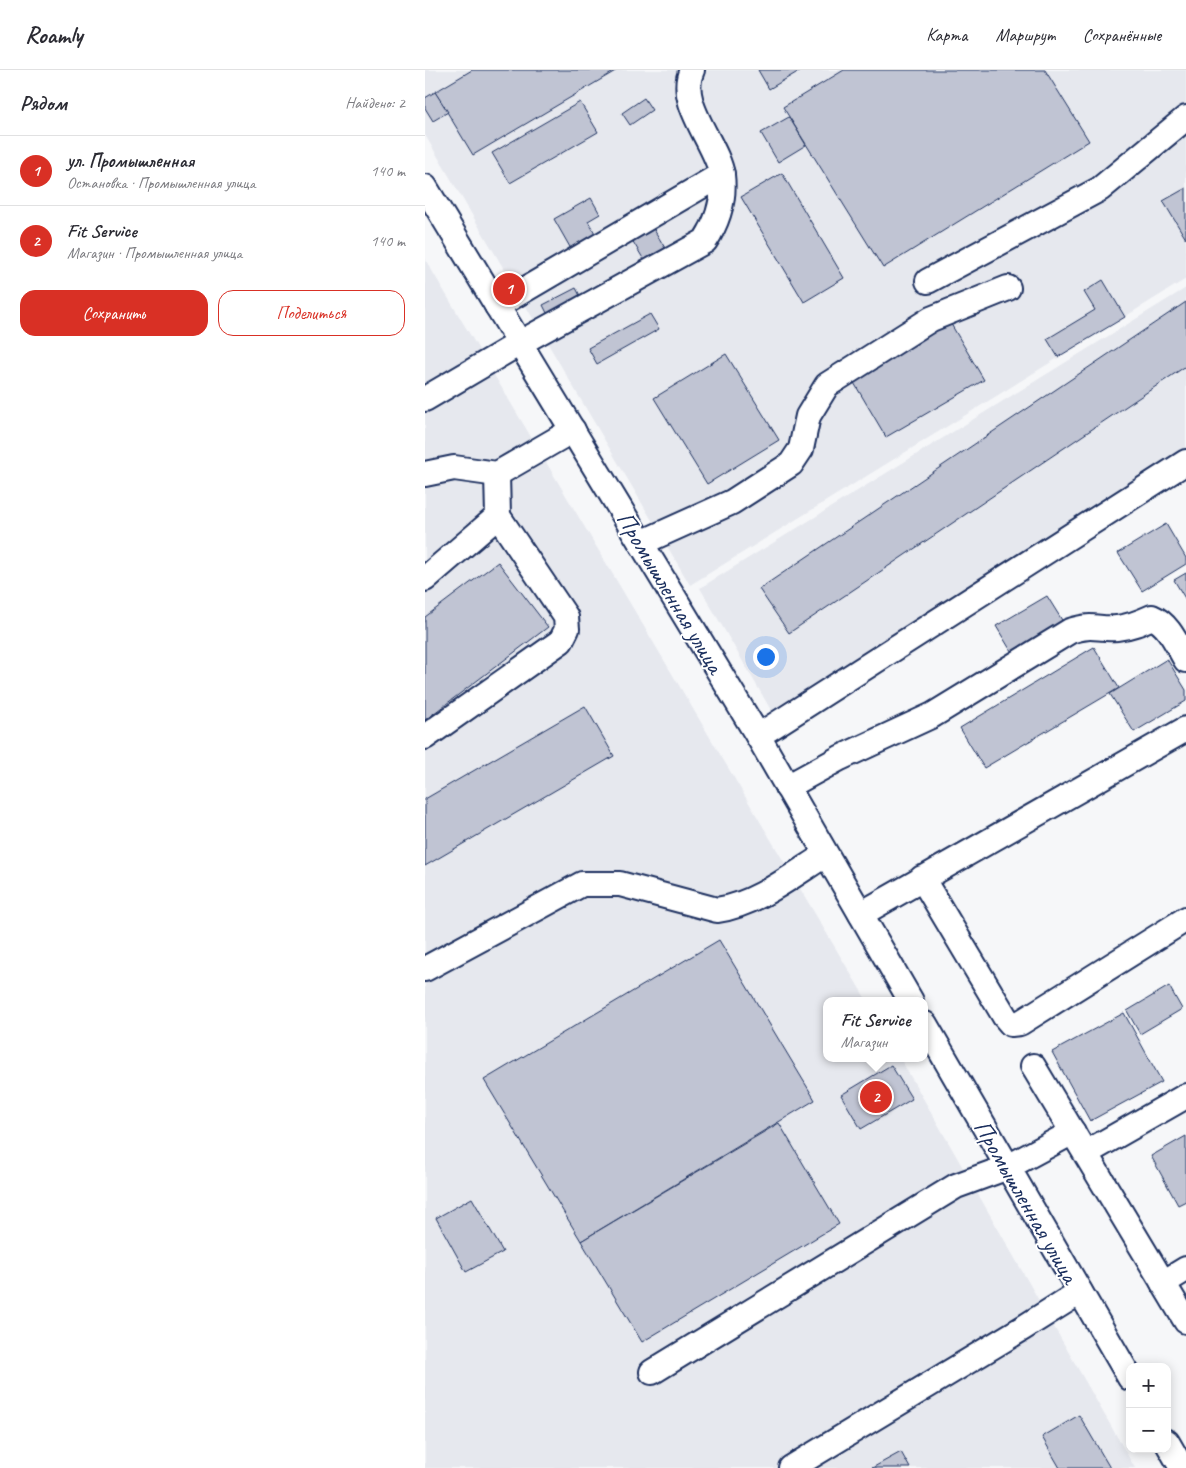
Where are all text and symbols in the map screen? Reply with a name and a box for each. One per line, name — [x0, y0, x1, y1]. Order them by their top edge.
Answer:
text: Roamly — [25, 20, 82, 50]
text: Карта — [926, 24, 967, 46]
text: Маршрут — [995, 24, 1055, 46]
text: Сохранённые — [1083, 24, 1161, 46]
text: Рядом — [20, 90, 67, 116]
text: Найдено: 2 — [345, 93, 405, 113]
text: ул. Промышленная — [67, 149, 194, 173]
text: 1 — [32, 161, 40, 181]
text: 140 m — [371, 161, 405, 181]
text: Остановка · Промышленная улица — [67, 173, 255, 193]
text: Fit Service — [67, 219, 137, 243]
text: 2 — [32, 231, 40, 251]
text: 140 m — [371, 231, 405, 251]
text: Магазин · Промышленная улица — [67, 243, 242, 263]
pin: 1 — [493, 270, 525, 308]
button: Сохранить — [20, 290, 208, 336]
button: Поделиться — [218, 290, 405, 336]
street label: Промышленная улица — [609, 506, 733, 682]
your location — [753, 644, 779, 670]
popup — [823, 997, 928, 1062]
text: Fit Service — [841, 1008, 910, 1032]
text: Магазин — [841, 1032, 887, 1052]
pin: 2 — [860, 1078, 892, 1116]
street label: Промышленная улица — [966, 1114, 1087, 1291]
map controls — [1126, 1363, 1171, 1453]
button: + — [1126, 1363, 1171, 1408]
button: − — [1126, 1408, 1171, 1453]

